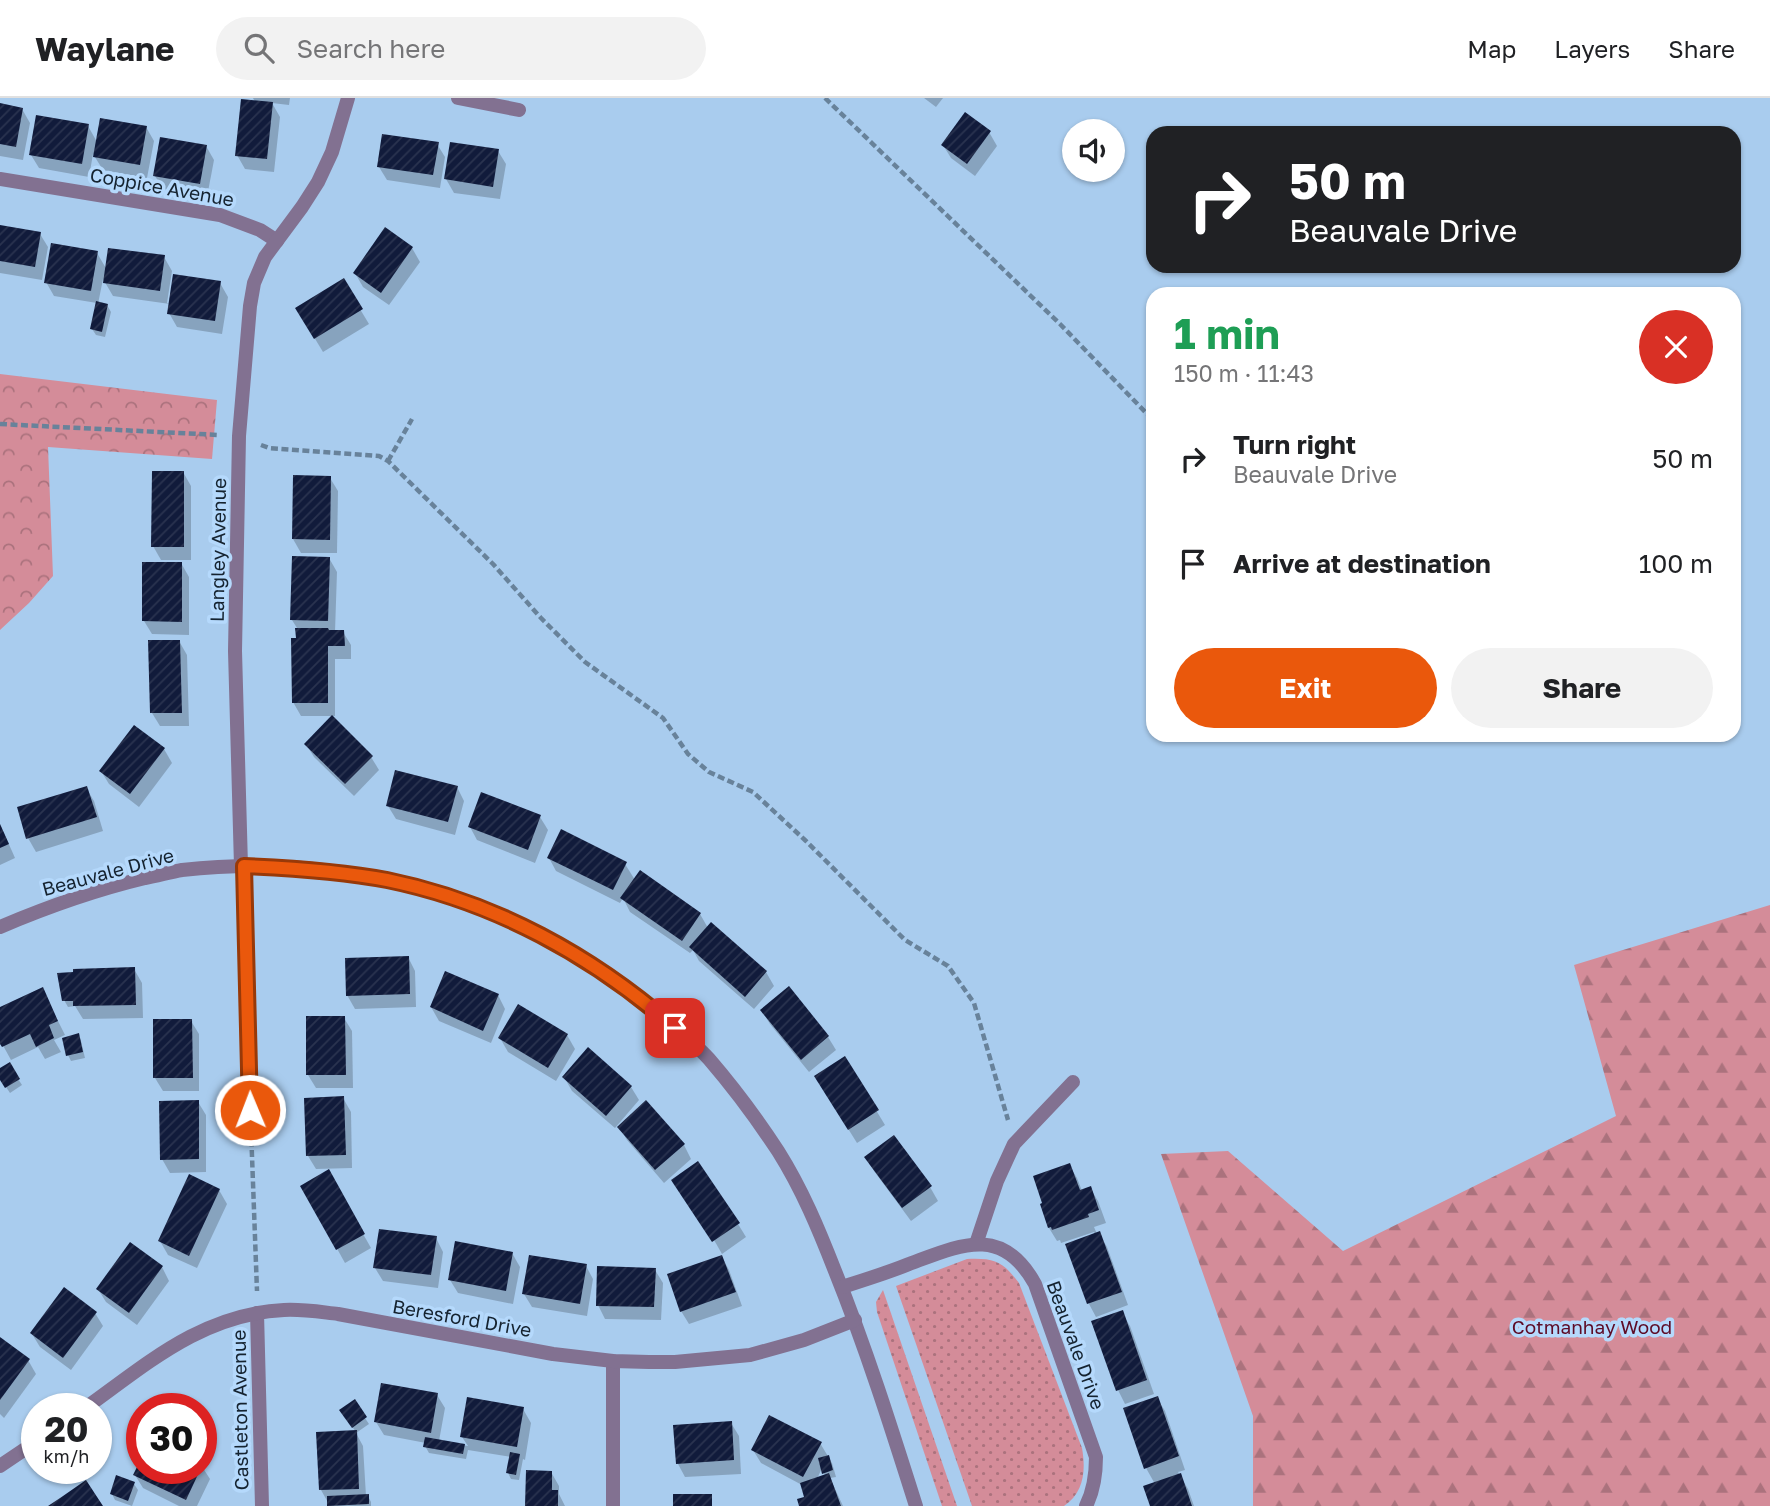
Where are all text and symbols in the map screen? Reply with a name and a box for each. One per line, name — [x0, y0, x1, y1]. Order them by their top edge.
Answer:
search box — [216, 17, 706, 80]
text: Waylane — [35, 29, 174, 68]
icon: search — [240, 29, 278, 67]
text: Search here — [296, 33, 445, 64]
text: Map — [1467, 34, 1516, 63]
text: Layers — [1554, 34, 1630, 63]
text: Share — [1668, 34, 1735, 63]
map controls — [1062, 119, 1125, 182]
button: sound — [1062, 119, 1125, 182]
text: 50 m — [1289, 151, 1406, 210]
icon: right — [1174, 154, 1265, 245]
street label: Coppice Avenue — [88, 163, 236, 211]
text: Beauvale Drive — [1289, 211, 1517, 249]
text: 1 min — [1174, 308, 1280, 358]
button: close — [1639, 310, 1713, 384]
text: 150 m · 11:43 — [1174, 359, 1314, 387]
text: Turn right — [1233, 429, 1356, 460]
icon: right — [1174, 440, 1212, 478]
text: 50 m — [1652, 443, 1713, 474]
text: Beauvale Drive — [1233, 460, 1397, 488]
street label: Langley Avenue — [205, 478, 230, 622]
icon: arrive — [1174, 545, 1212, 583]
text: Arrive at destination — [1233, 548, 1491, 579]
text: 100 m — [1639, 548, 1713, 579]
button: Exit — [1174, 648, 1437, 728]
button: Share — [1451, 648, 1713, 728]
street label: Beauvale Drive — [39, 843, 176, 900]
pin — [645, 998, 705, 1058]
icon: arrive — [656, 1009, 694, 1047]
position arrow — [213, 1073, 287, 1147]
street label: Beauvale Drive — [1042, 1277, 1110, 1412]
street label: Beresford Drive — [391, 1294, 533, 1341]
park label: Cotmanhay Wood — [1512, 1315, 1672, 1338]
street label: Castleton Avenue — [227, 1329, 252, 1491]
speed limit sign: 30 — [126, 1393, 217, 1484]
text: 20 — [44, 1408, 89, 1450]
text: km/h — [44, 1445, 89, 1467]

